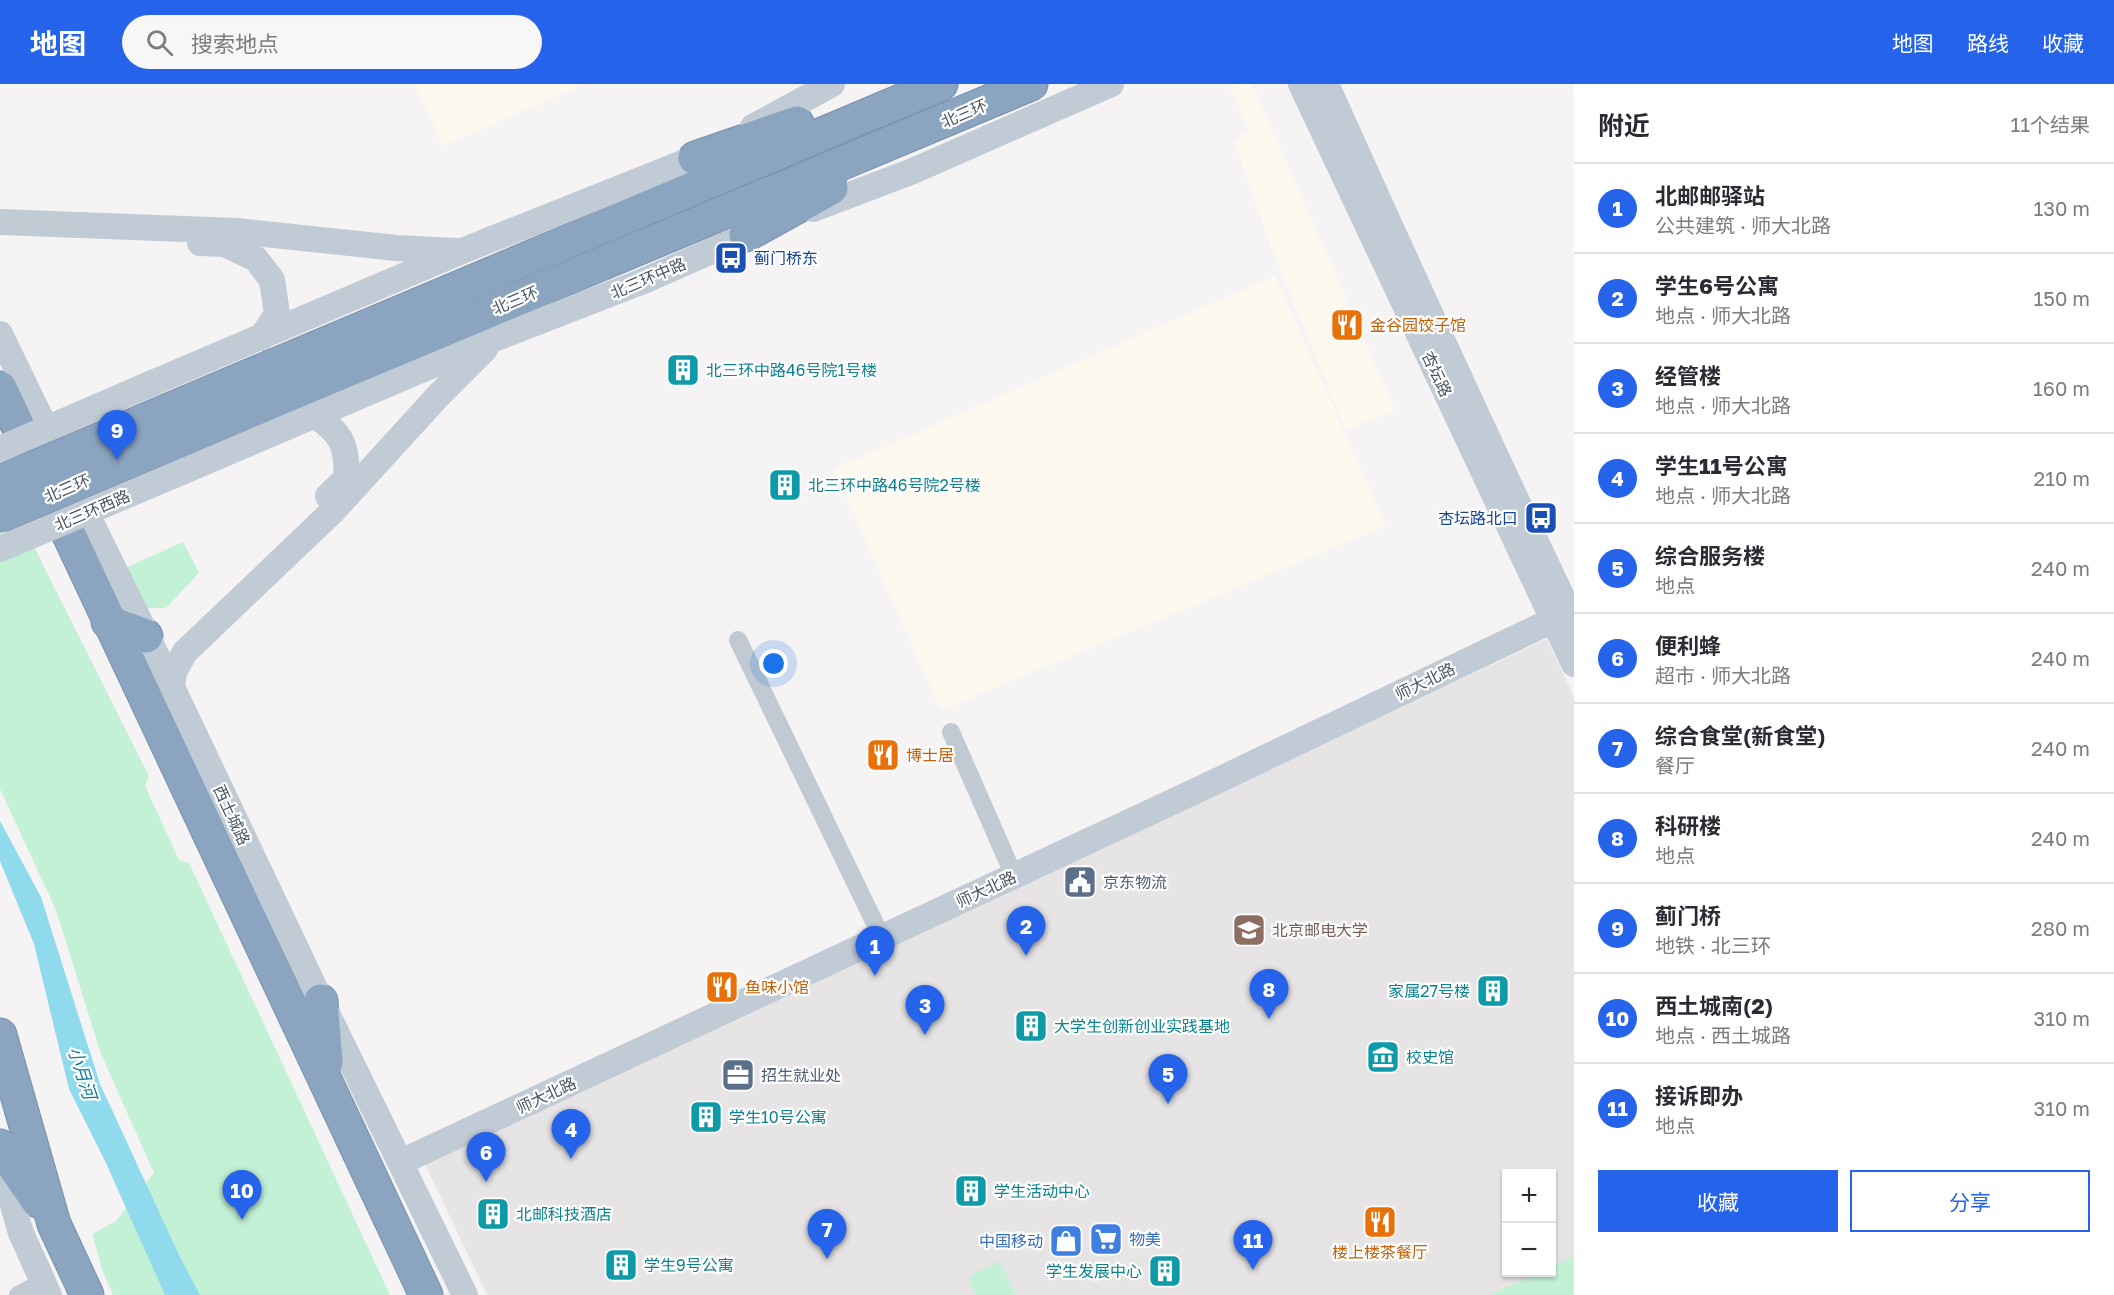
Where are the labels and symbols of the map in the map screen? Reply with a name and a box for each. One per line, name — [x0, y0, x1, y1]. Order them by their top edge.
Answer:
street label: 北三环 — [938, 94, 990, 132]
bus stop icon: 蓟门桥东 — [713, 240, 749, 276]
place label: 蓟门桥东 — [754, 248, 818, 268]
street label: 北三环中路 — [607, 253, 689, 303]
street label: 北三环 — [489, 281, 541, 319]
restaurant icon: 金谷园饺子馆 — [1329, 307, 1365, 343]
place label: 金谷园饺子馆 — [1370, 315, 1466, 335]
street label: 杏坛路 — [1418, 348, 1456, 400]
building icon: 北三环中路46号院1号楼 — [665, 352, 701, 388]
place label: 北三环中路46号院1号楼 — [706, 360, 877, 380]
pin: 9 — [98, 410, 136, 460]
building icon: 北三环中路46号院2号楼 — [767, 467, 803, 503]
street label: 北三环 — [41, 469, 93, 507]
place label: 北三环中路46号院2号楼 — [808, 475, 981, 495]
street label: 北三环西路 — [51, 485, 133, 535]
bus stop icon: 杏坛路北口 — [1523, 500, 1559, 536]
place label: 杏坛路北口 — [1438, 508, 1518, 528]
your location — [759, 649, 788, 678]
street label: 师大北路 — [1392, 658, 1458, 704]
restaurant icon: 博士居 — [865, 737, 901, 773]
place label: 博士居 — [906, 745, 954, 765]
street label: 西土城路 — [209, 782, 255, 848]
public building icon: 京东物流 — [1062, 864, 1098, 900]
street label: 师大北路 — [953, 866, 1019, 912]
place label: 京东物流 — [1103, 872, 1167, 892]
pin: 2 — [1006, 906, 1046, 956]
school or university icon: 北京邮电大学 — [1231, 912, 1267, 948]
place label: 北京邮电大学 — [1272, 920, 1368, 940]
pin: 1 — [856, 926, 894, 976]
restaurant icon: 鱼味小馆 — [704, 969, 740, 1005]
pin: 8 — [1250, 970, 1288, 1019]
building icon: 家属27号楼 — [1475, 973, 1511, 1009]
place label: 鱼味小馆 — [745, 977, 809, 997]
place label: 家属27号楼 — [1388, 981, 1470, 1001]
pin: 3 — [906, 986, 944, 1035]
building icon: 大学生创新创业实践基地 — [1013, 1008, 1049, 1044]
place label: 大学生创新创业实践基地 — [1054, 1016, 1230, 1036]
museum icon: 校史馆 — [1365, 1039, 1401, 1075]
water label: 小月河 — [64, 1044, 103, 1105]
place label: 校史馆 — [1406, 1047, 1454, 1067]
pin: 5 — [1148, 1054, 1188, 1104]
office icon: 招生就业处 — [720, 1057, 756, 1093]
place label: 招生就业处 — [761, 1065, 841, 1085]
street label: 师大北路 — [513, 1072, 579, 1118]
building icon: 学生10号公寓 — [688, 1099, 724, 1135]
place label: 学生10号公寓 — [729, 1107, 827, 1127]
pin: 4 — [552, 1110, 590, 1159]
pin: 6 — [466, 1132, 506, 1182]
pin: 10 — [222, 1170, 262, 1220]
building icon: 学生活动中心 — [953, 1173, 989, 1209]
place label: 学生活动中心 — [994, 1181, 1090, 1201]
building icon: 北邮科技酒店 — [475, 1196, 511, 1232]
place label: 北邮科技酒店 — [516, 1204, 612, 1224]
restaurant icon: 楼上楼茶餐厅 — [1362, 1204, 1398, 1240]
pin: 7 — [808, 1210, 846, 1259]
pin: 11 — [1234, 1220, 1272, 1270]
supermarket icon: 物美 — [1088, 1221, 1124, 1257]
shop icon: 中国移动 — [1048, 1223, 1084, 1259]
place label: 物美 — [1129, 1229, 1161, 1249]
place label: 中国移动 — [979, 1231, 1043, 1251]
place label: 楼上楼茶餐厅 — [1332, 1242, 1428, 1262]
building icon: 学生9号公寓 — [603, 1247, 639, 1283]
building icon: 学生发展中心 — [1147, 1253, 1183, 1289]
place label: 学生9号公寓 — [644, 1255, 734, 1275]
place label: 学生发展中心 — [1046, 1261, 1142, 1281]

